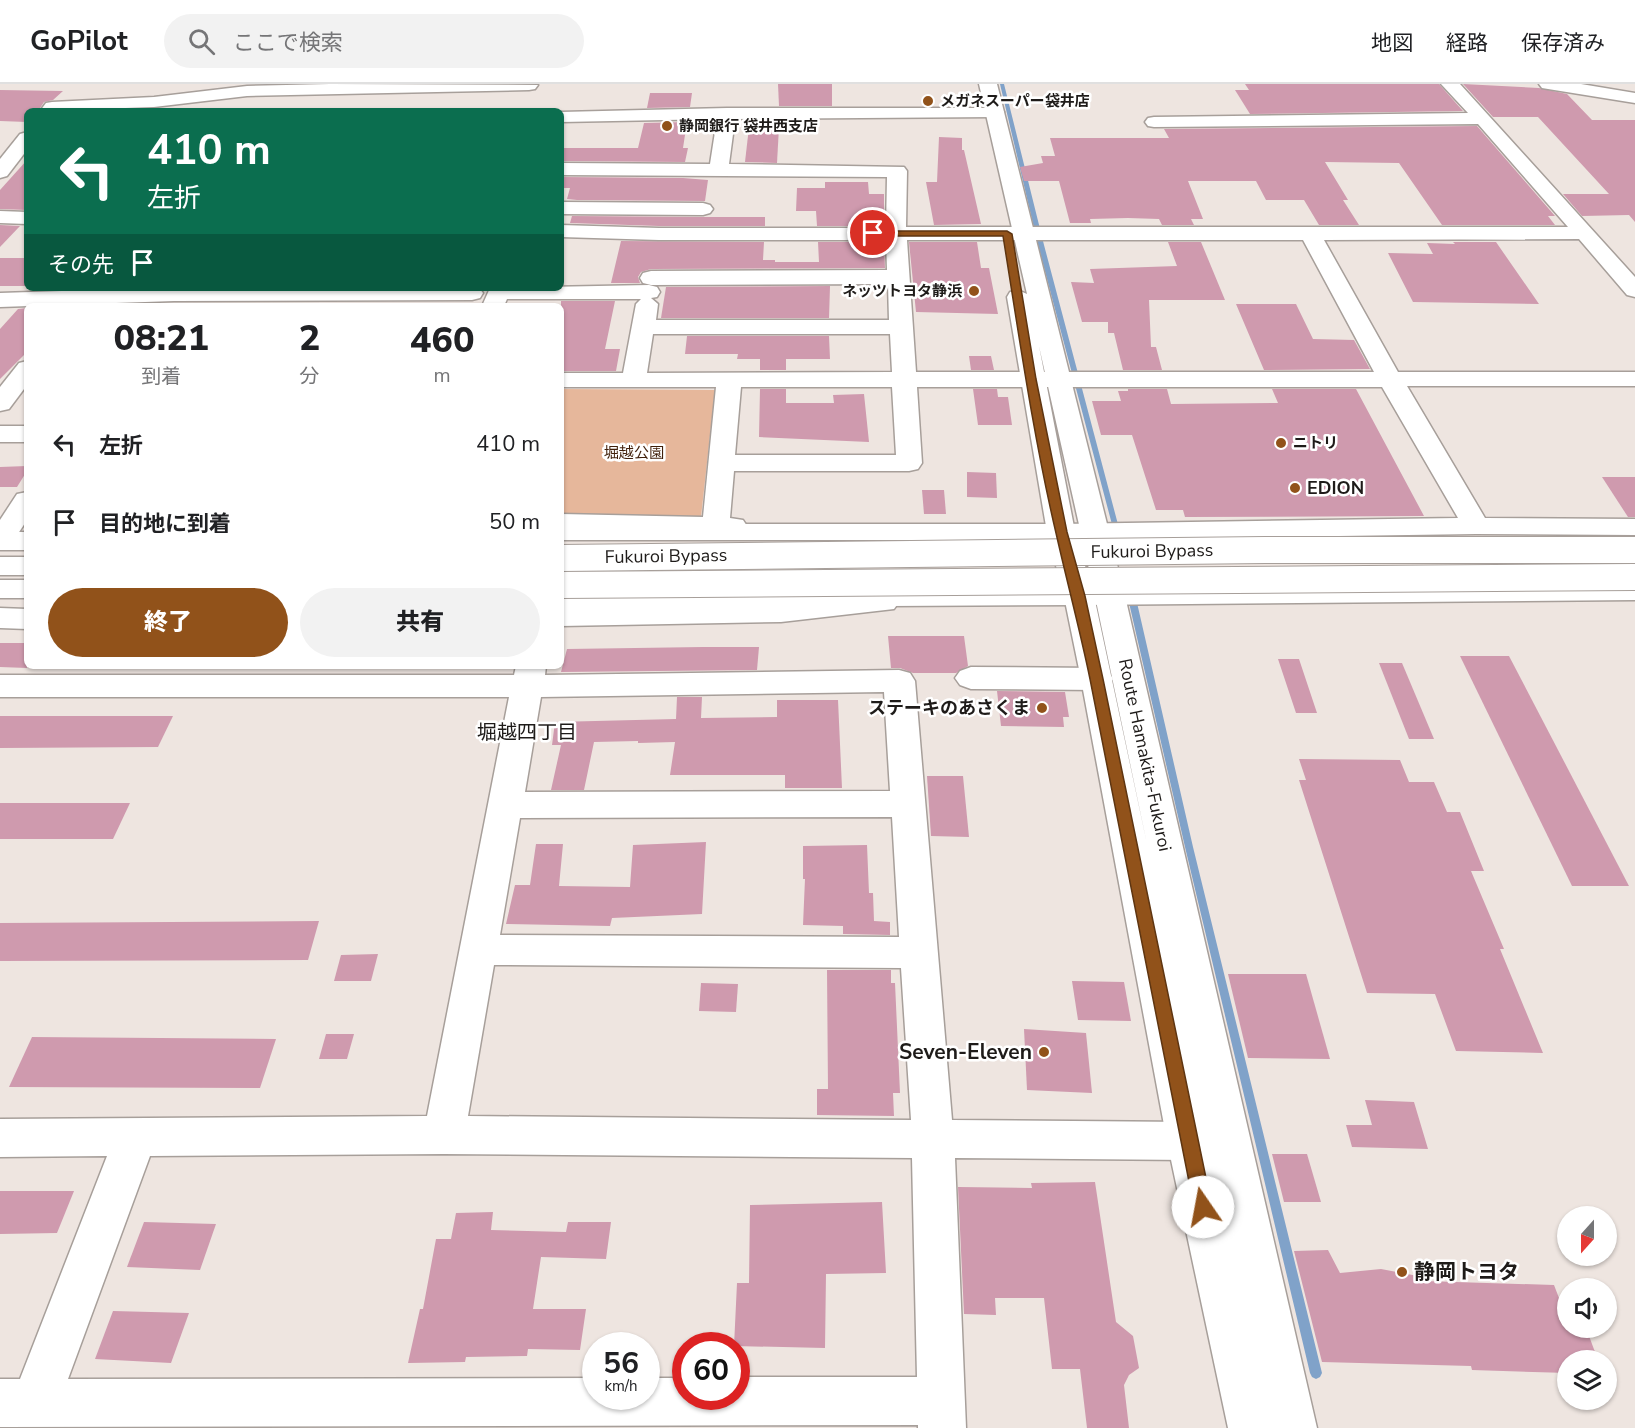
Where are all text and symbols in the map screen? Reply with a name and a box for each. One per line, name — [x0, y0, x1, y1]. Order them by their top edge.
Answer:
search box — [164, 14, 584, 68]
text: GoPilot — [30, 22, 128, 60]
icon: search — [185, 25, 218, 58]
text: ここで検索 — [233, 28, 343, 58]
text: 地図 — [1371, 29, 1413, 57]
text: 経路 — [1446, 29, 1488, 57]
text: 保存済み — [1521, 29, 1605, 57]
place label: メガネスーパー袋井店 — [940, 91, 1090, 111]
marker: メガネスーパー袋井店 — [921, 94, 935, 108]
place label: 静岡銀行 袋井西支店 — [679, 116, 818, 136]
marker: 静岡銀行 袋井西支店 — [660, 119, 674, 133]
text: 410 m — [147, 122, 271, 179]
icon: left — [48, 132, 126, 210]
text: 左折 — [147, 180, 201, 217]
pin — [847, 207, 898, 258]
icon: arrive — [856, 216, 889, 249]
icon: arrive — [126, 246, 159, 279]
text: その先 — [48, 250, 114, 280]
place label: ネッツトヨタ静浜 — [842, 281, 963, 301]
marker: ネッツトヨタ静浜 — [967, 284, 981, 298]
text: 08:21 — [113, 314, 209, 363]
text: 2 — [299, 314, 320, 363]
text: 460 — [410, 316, 475, 365]
text: m — [434, 362, 451, 389]
text: 到着 — [141, 363, 181, 390]
text: 分 — [299, 363, 319, 390]
icon: left — [48, 428, 81, 461]
text: 410 m — [476, 429, 540, 459]
text: 左折 — [99, 431, 143, 461]
place label: ニトリ — [1293, 433, 1338, 453]
marker: ニトリ — [1274, 436, 1288, 450]
park label: 堀越公園 — [604, 443, 664, 463]
place label: EDION — [1307, 476, 1364, 500]
marker: EDION — [1288, 481, 1302, 495]
icon: arrive — [48, 506, 81, 539]
text: 50 m — [489, 507, 540, 537]
text: 目的地に到着 — [99, 509, 231, 539]
street label: Fukuroi Bypass — [1090, 538, 1214, 564]
street label: Fukuroi Bypass — [604, 543, 728, 569]
button: 終了 — [48, 588, 288, 657]
button: 共有 — [300, 588, 540, 657]
street label: Route Hamakita-Fukuroi — [1113, 656, 1177, 854]
place label: ステーキのあさくま — [868, 696, 1030, 720]
marker: ステーキのあさくま — [1035, 701, 1049, 715]
district label: 堀越四丁目 — [477, 719, 577, 746]
place label: Seven-Eleven — [899, 1038, 1032, 1066]
marker: Seven-Eleven — [1037, 1045, 1051, 1059]
position arrow — [1171, 1175, 1235, 1239]
north arrow — [1557, 1206, 1617, 1266]
map controls — [1557, 1206, 1617, 1410]
place label: 静岡トヨタ — [1414, 1258, 1519, 1286]
marker: 静岡トヨタ — [1395, 1265, 1409, 1279]
button: sound — [1557, 1278, 1617, 1338]
speed limit sign: 60 — [672, 1332, 750, 1410]
text: 56 — [603, 1343, 639, 1384]
button: layers — [1557, 1350, 1617, 1410]
text: km/h — [604, 1376, 638, 1396]

